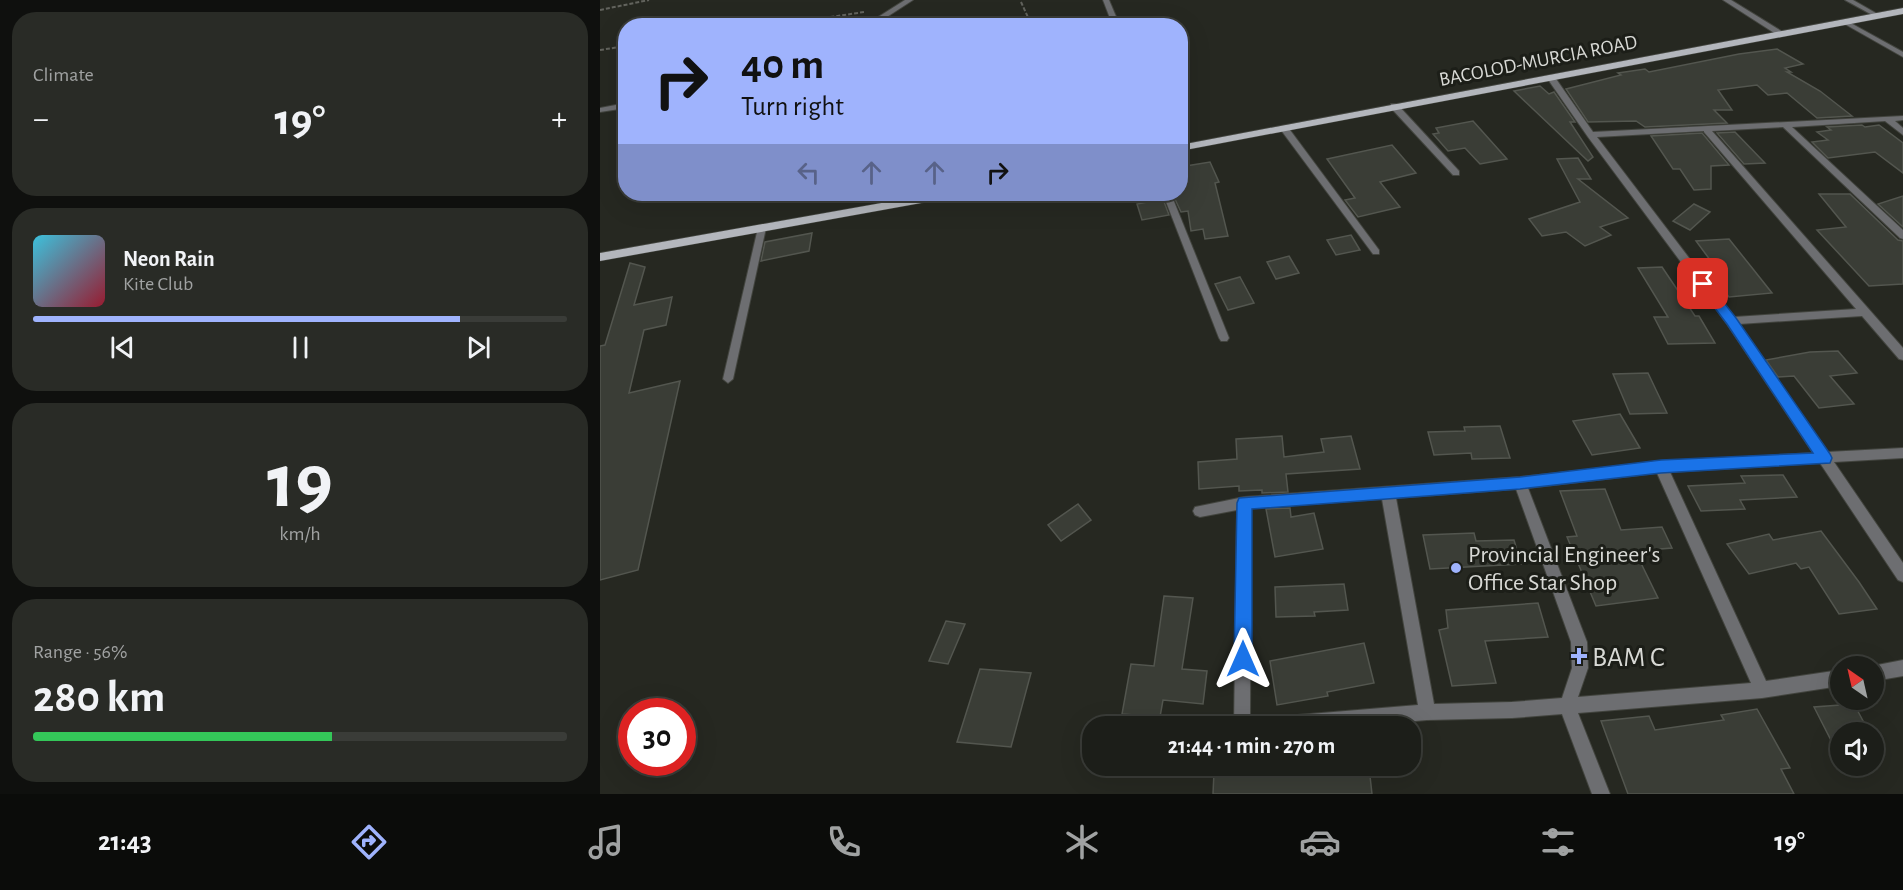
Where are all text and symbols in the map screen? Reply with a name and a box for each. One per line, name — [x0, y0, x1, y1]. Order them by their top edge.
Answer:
street label: BACOLOD-MURCIA ROAD — [1437, 32, 1639, 90]
icon: right — [642, 42, 720, 120]
text: 40 m — [741, 44, 824, 86]
text: Climate — [33, 65, 94, 85]
text: Turn right — [741, 93, 844, 120]
text: 19° — [274, 98, 326, 143]
text: − — [33, 103, 49, 136]
text: + — [551, 103, 567, 136]
icon: left — [792, 156, 825, 189]
icon: ahead — [855, 156, 888, 189]
icon: ahead — [918, 156, 951, 189]
icon: right — [981, 156, 1014, 189]
text: Neon Rain — [123, 248, 215, 270]
pin — [1677, 258, 1728, 309]
icon: arrive — [1686, 267, 1719, 300]
text: Kite Club — [123, 274, 193, 294]
icon: previous — [106, 331, 139, 364]
icon: pause — [284, 331, 317, 364]
icon: next — [462, 331, 495, 364]
text: 19 — [267, 444, 333, 522]
text: km/h — [279, 524, 321, 544]
place label: Provincial Engineer's Office Star Shop — [1468, 543, 1661, 595]
marker: Provincial Engineer's Office Star Shop — [1449, 561, 1463, 575]
position arrow — [1211, 627, 1275, 691]
text: Range · 56% — [33, 642, 127, 662]
place label: BAM C — [1592, 644, 1665, 672]
marker: BAM C — [1570, 647, 1588, 665]
north arrow — [1830, 656, 1884, 710]
map controls — [1830, 656, 1884, 776]
text: 280 km — [33, 675, 165, 720]
speed limit sign: 30 — [618, 698, 696, 776]
button: sound — [1830, 722, 1884, 776]
text: 21:44 · 1 min · 270 m — [1168, 735, 1335, 757]
icon: directions — [348, 821, 390, 863]
icon: music — [585, 821, 627, 863]
icon: phone — [823, 821, 865, 863]
icon: climate — [1061, 821, 1103, 863]
icon: car — [1299, 821, 1341, 863]
icon: filters — [1537, 821, 1579, 863]
text: 21:43 — [98, 828, 152, 855]
text: 19° — [1774, 828, 1805, 855]

